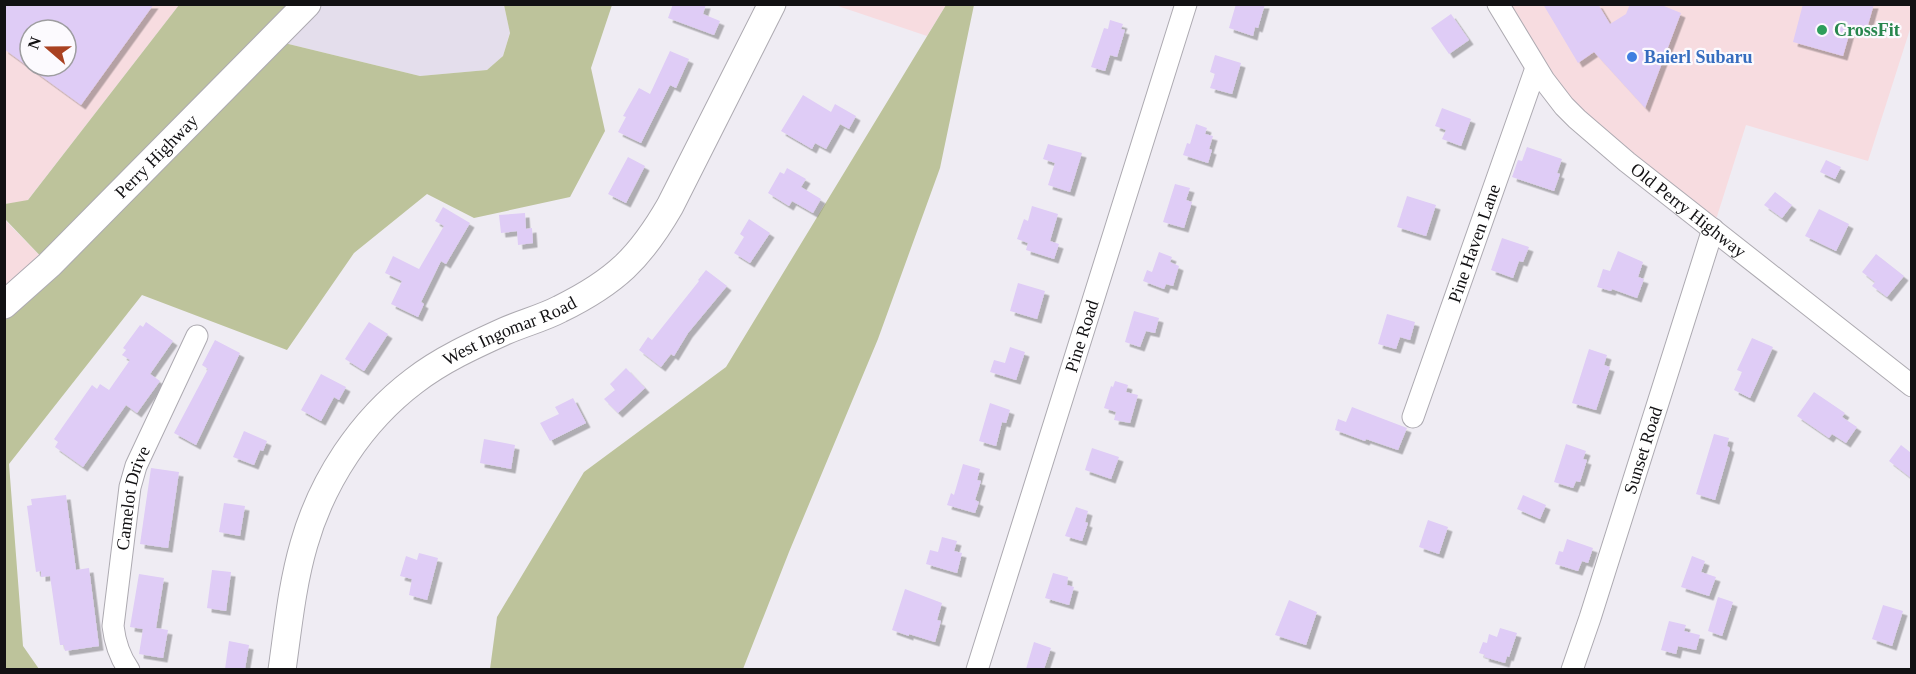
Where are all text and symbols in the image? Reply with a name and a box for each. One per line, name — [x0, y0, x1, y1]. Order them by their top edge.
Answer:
north arrow — [18, 18, 78, 78]
place label: CrossFit — [1834, 20, 1900, 40]
marker: CrossFit — [1815, 23, 1829, 37]
text: N — [24, 34, 44, 51]
place label: Baierl Subaru — [1644, 47, 1753, 67]
marker: Baierl Subaru — [1625, 50, 1639, 64]
street label: Perry Highway — [111, 110, 202, 202]
street label: Old Perry Highway — [1627, 159, 1750, 262]
street label: Pine Haven Lane — [1444, 182, 1504, 305]
street label: West Ingomar Road — [439, 292, 580, 370]
street label: Pine Road — [1061, 297, 1102, 375]
street label: Sunset Road — [1620, 404, 1666, 496]
street label: Camelot Drive — [112, 443, 154, 551]

